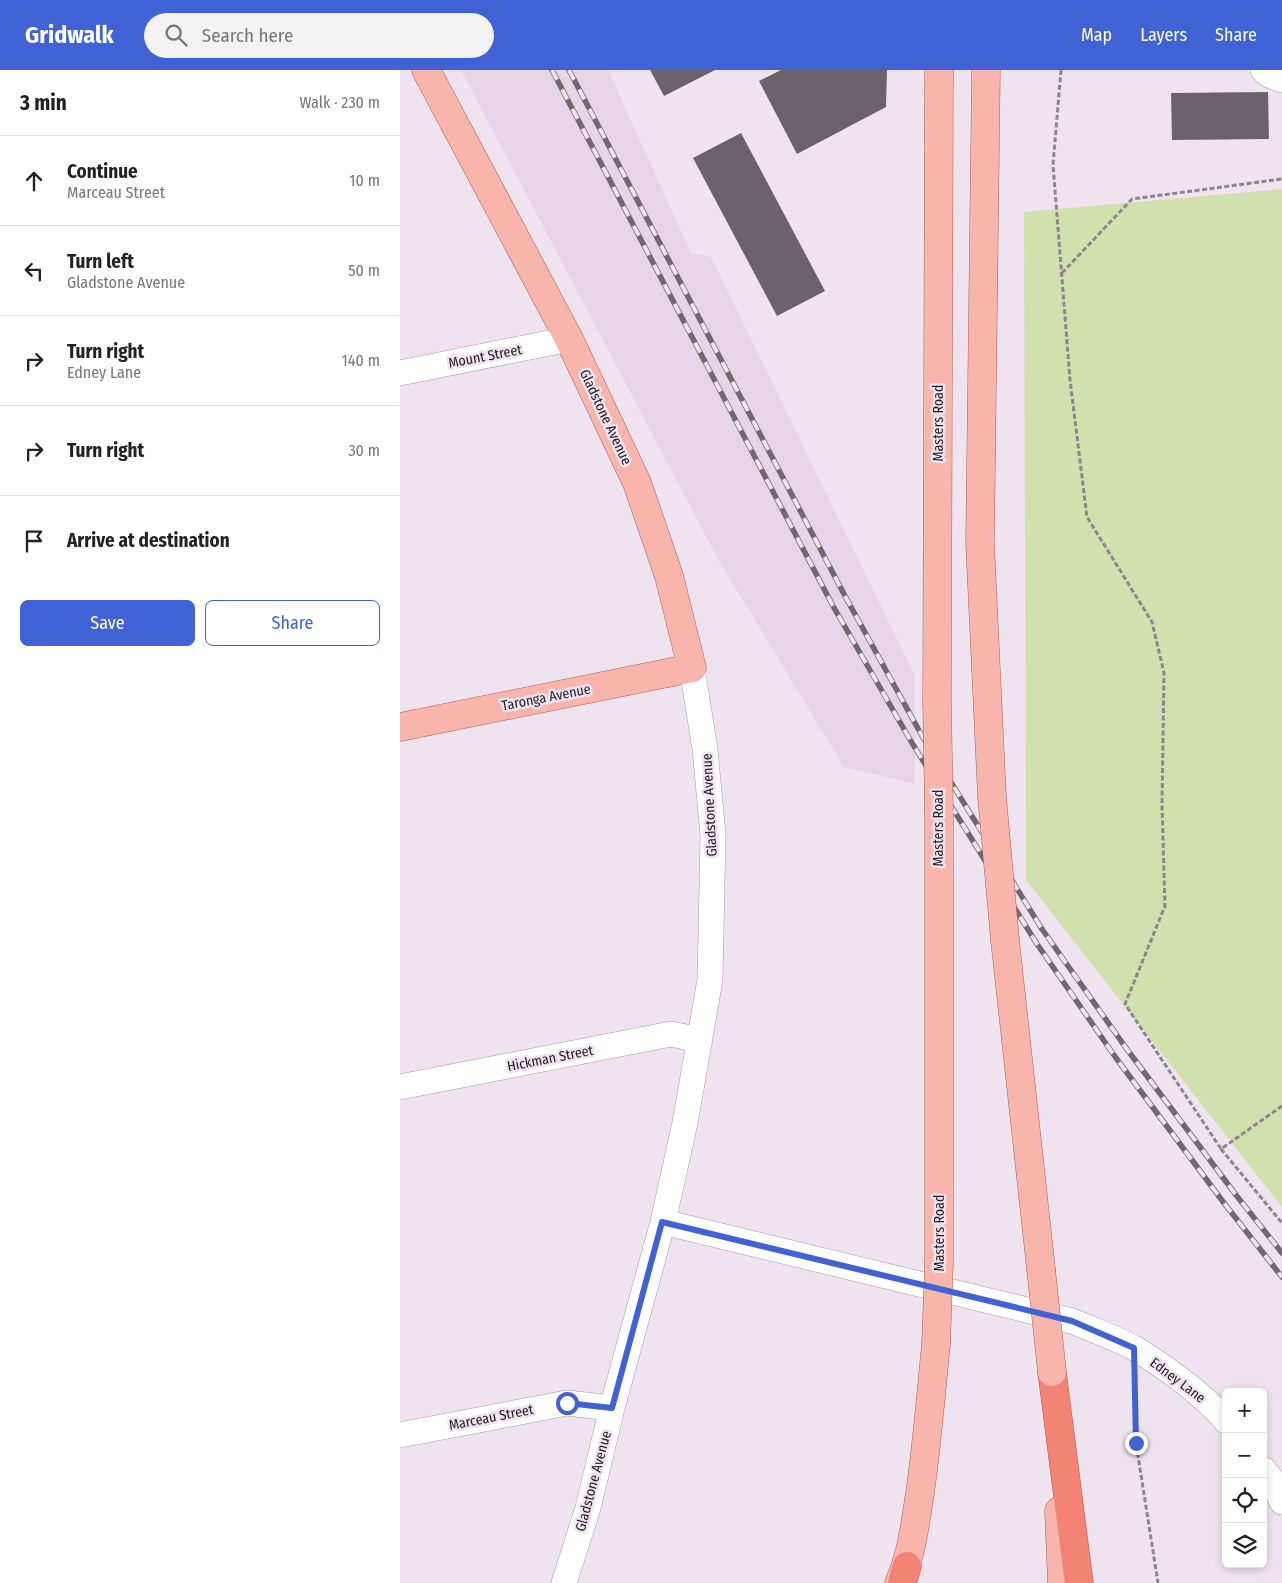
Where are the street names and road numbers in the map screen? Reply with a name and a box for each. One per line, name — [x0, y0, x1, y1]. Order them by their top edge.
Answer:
street label: Mount Street — [447, 341, 524, 372]
street label: Gladstone Avenue — [576, 367, 635, 468]
street label: Masters Road — [930, 385, 947, 461]
street label: Taronga Avenue — [500, 681, 592, 714]
street label: Gladstone Avenue — [698, 753, 721, 857]
street label: Masters Road — [930, 790, 947, 866]
street label: Hickman Street — [506, 1042, 595, 1075]
street label: Masters Road — [931, 1195, 948, 1271]
street label: Edney Lane — [1147, 1354, 1209, 1407]
street label: Marceau Street — [447, 1401, 535, 1434]
street label: Gladstone Avenue — [572, 1429, 615, 1533]

